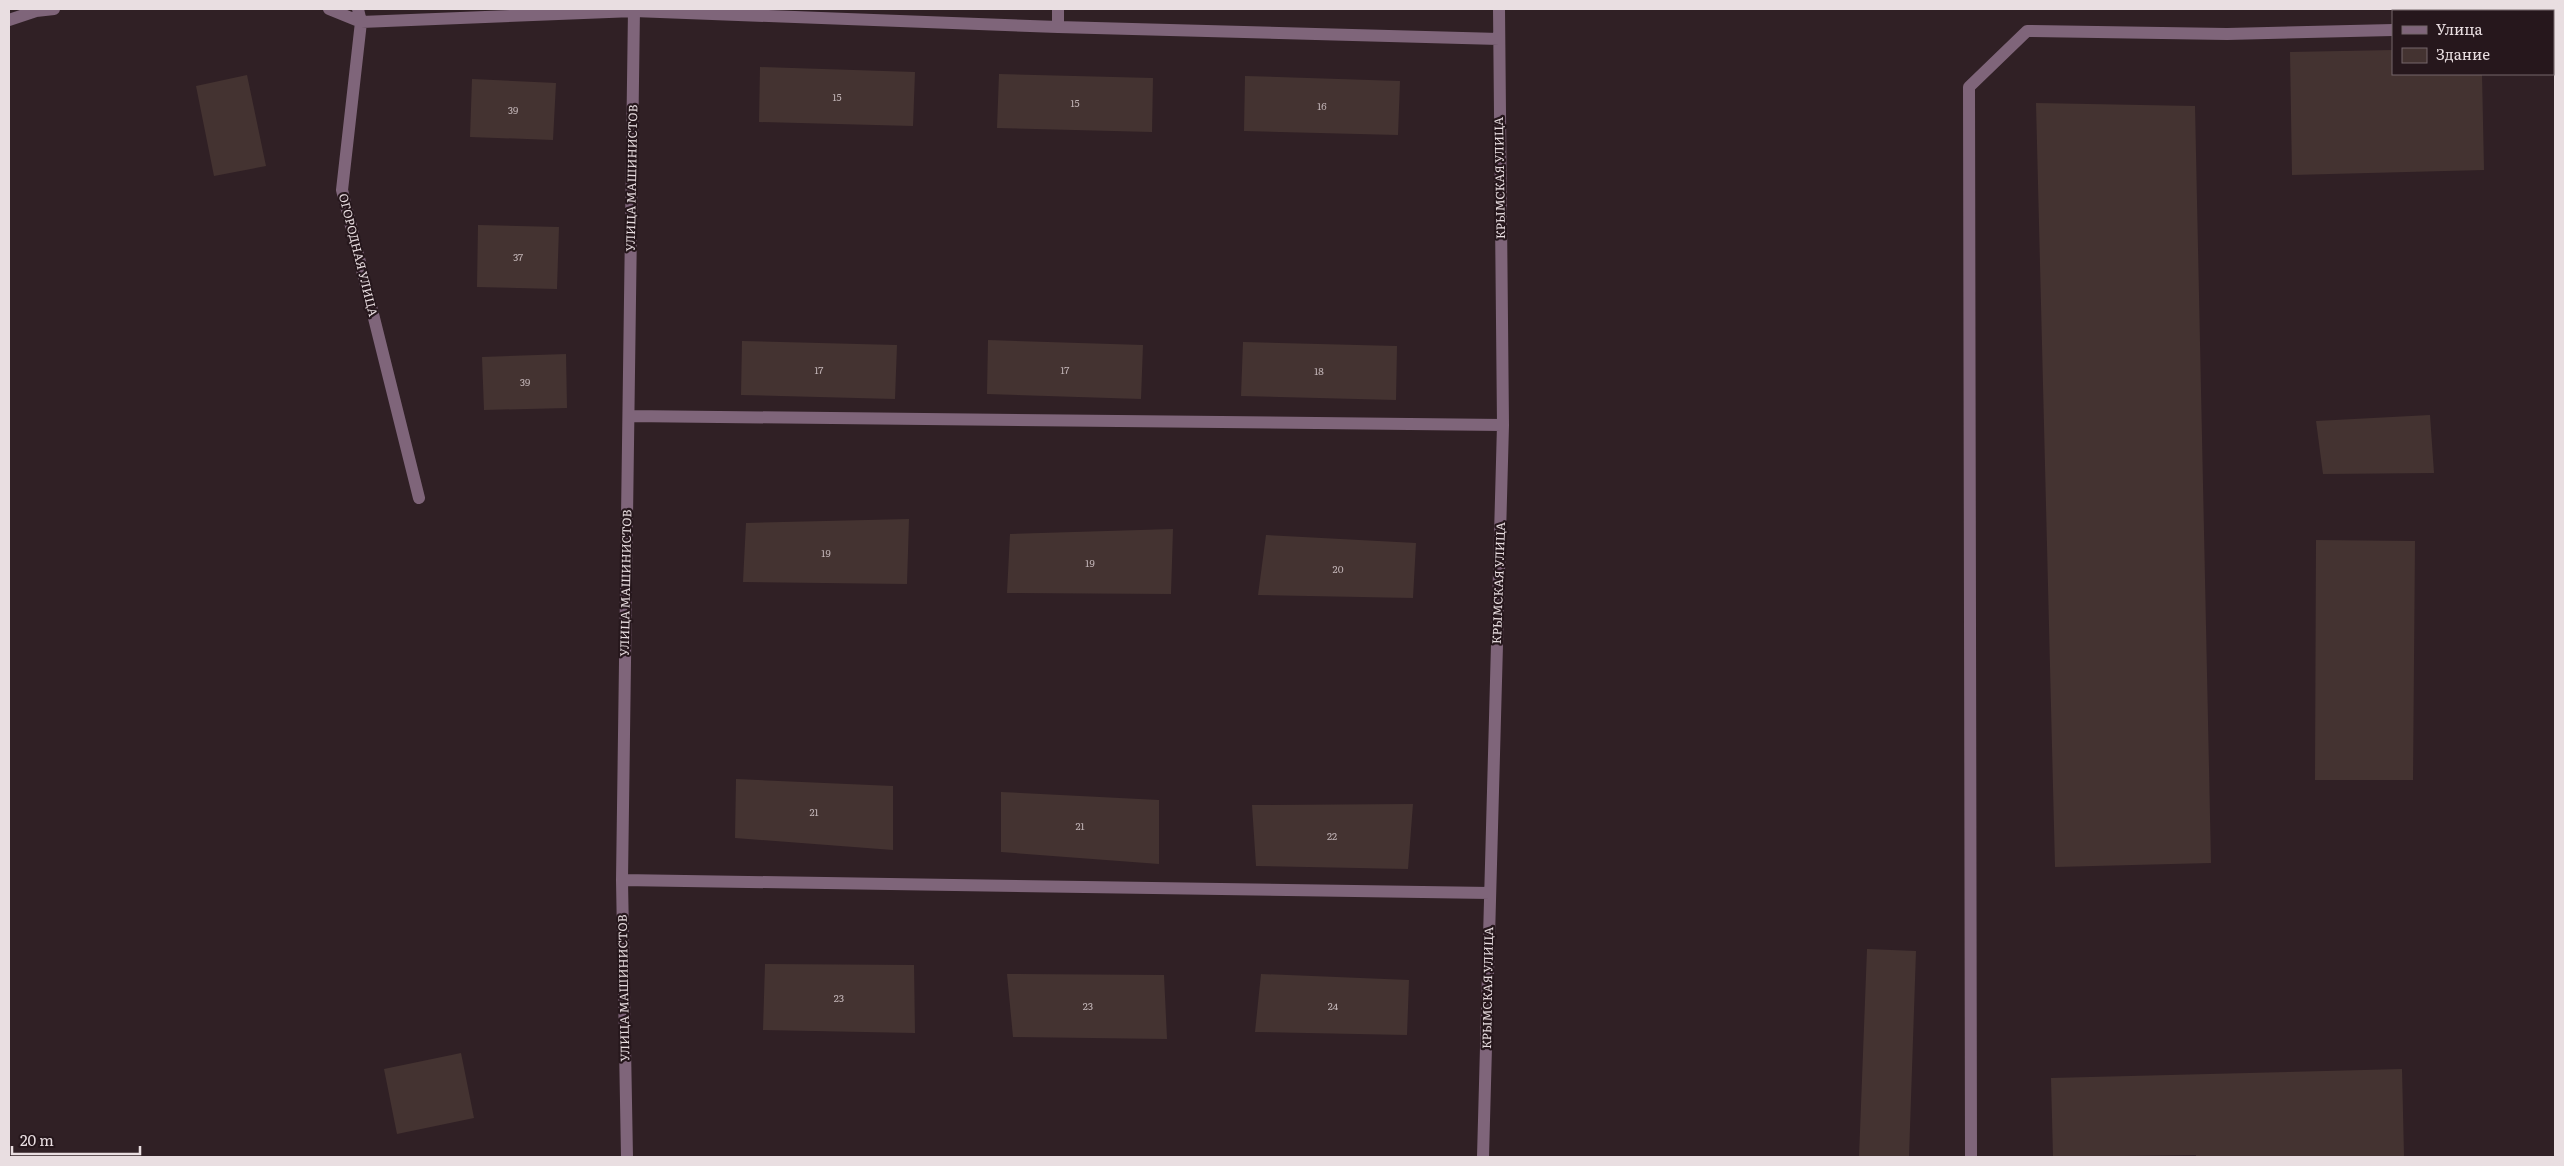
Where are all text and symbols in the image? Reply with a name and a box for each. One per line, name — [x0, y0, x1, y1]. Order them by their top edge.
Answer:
legend — [2392, 10, 2554, 75]
text: Улица — [2436, 17, 2484, 40]
text: Здание — [2436, 42, 2490, 65]
house number: 15 — [832, 89, 842, 104]
house number: 15 — [1070, 95, 1080, 110]
house number: 16 — [1317, 98, 1327, 113]
house number: 39 — [508, 102, 518, 117]
street label: УЛИЦА МАШИНИСТОВ — [621, 104, 641, 252]
street label: КРЫМСКАЯ УЛИЦА — [1489, 117, 1509, 239]
street label: ОГОРОДНАЯ УЛИЦА — [335, 191, 383, 318]
house number: 37 — [513, 249, 523, 264]
house number: 17 — [815, 362, 823, 377]
house number: 17 — [1061, 362, 1069, 377]
house number: 18 — [1314, 363, 1324, 378]
house number: 39 — [520, 374, 530, 389]
street label: УЛИЦА МАШИНИСТОВ — [615, 509, 635, 657]
street label: КРЫМСКАЯ УЛИЦА — [1487, 521, 1509, 644]
house number: 19 — [821, 545, 831, 560]
house number: 19 — [1085, 555, 1095, 570]
house number: 20 — [1333, 561, 1344, 576]
house number: 21 — [809, 804, 819, 819]
house number: 21 — [1075, 818, 1085, 833]
house number: 22 — [1327, 828, 1337, 843]
street label: УЛИЦА МАШИНИСТОВ — [613, 914, 633, 1062]
street label: КРЫМСКАЯ УЛИЦА — [1477, 927, 1497, 1049]
house number: 23 — [834, 990, 844, 1005]
house number: 23 — [1083, 998, 1093, 1013]
house number: 24 — [1328, 998, 1339, 1013]
scale bar — [12, 1124, 140, 1156]
text: 20 m — [20, 1128, 54, 1151]

